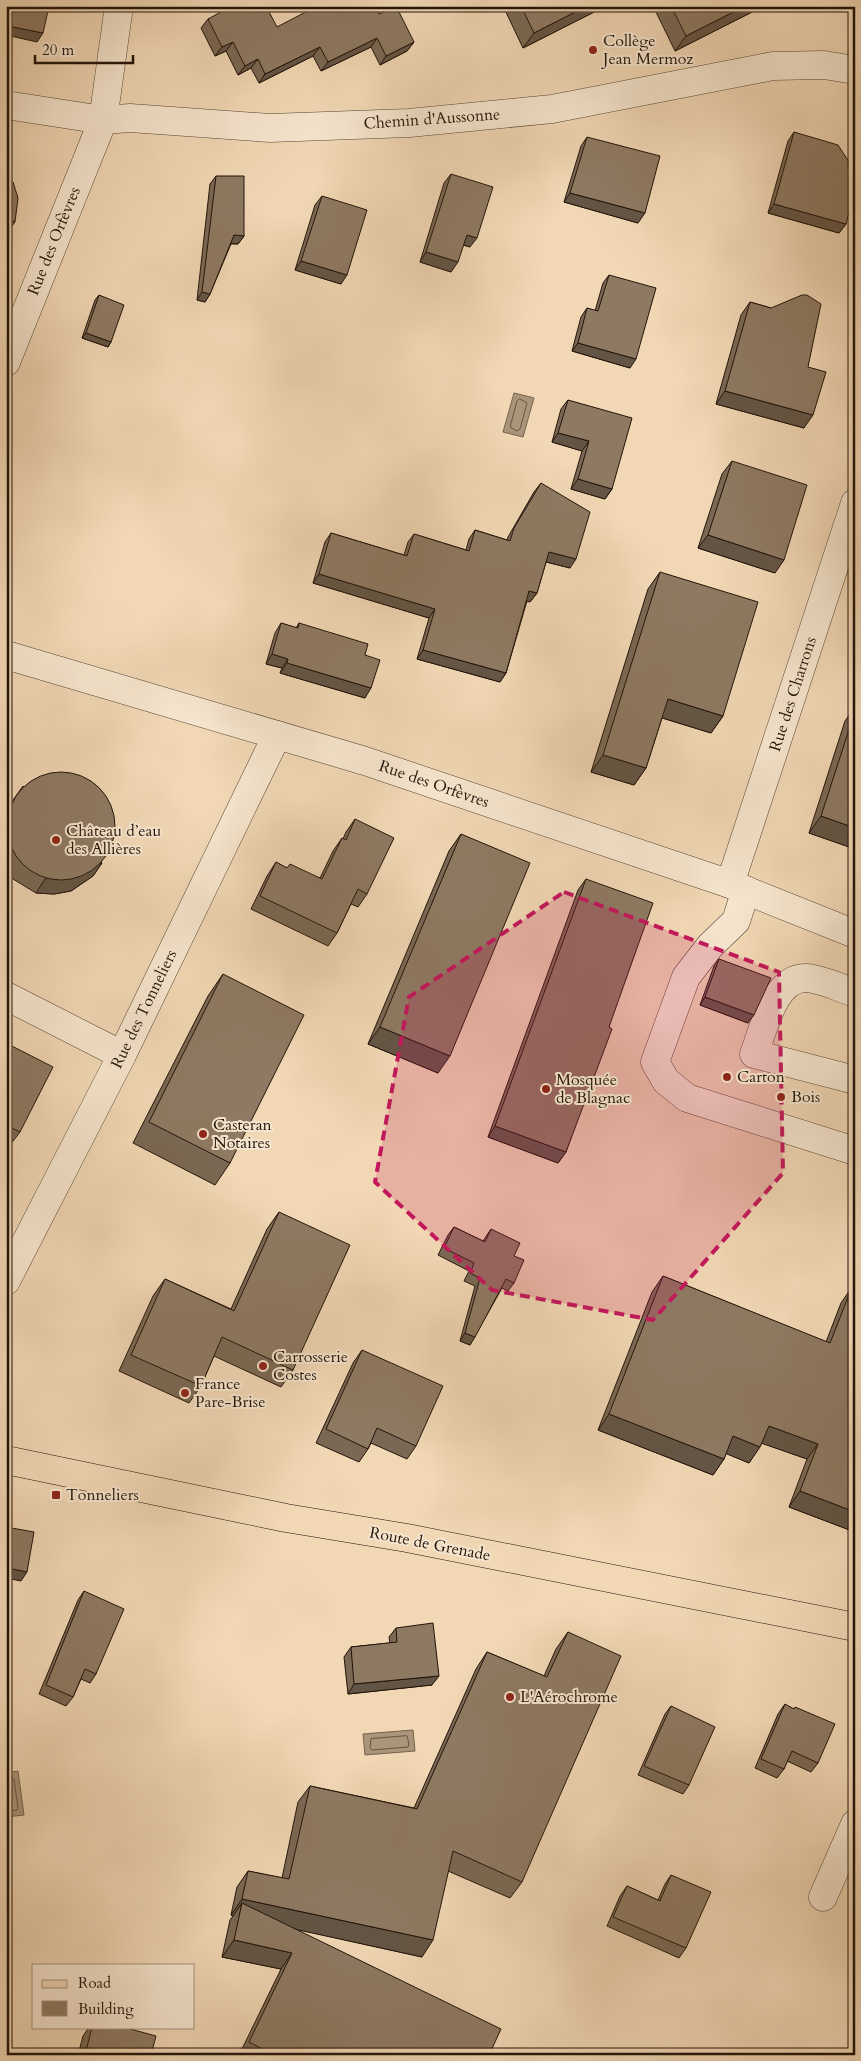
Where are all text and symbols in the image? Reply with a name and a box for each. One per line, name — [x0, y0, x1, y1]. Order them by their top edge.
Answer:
place label: Collège Jean Mermoz — [601, 30, 693, 70]
scale bar — [35, 32, 132, 64]
text: 20 m — [42, 40, 74, 60]
marker: Collège Jean Mermoz — [587, 44, 599, 56]
street label: Chemin d'Aussonne — [363, 103, 501, 135]
street label: Rue des Orfèvres — [22, 183, 86, 299]
street label: Rue des Charrons — [764, 634, 822, 754]
street label: Rue des Orfèvres — [376, 755, 492, 813]
place label: Château d’eau des Allières — [66, 820, 161, 860]
marker: Château d’eau des Allières — [50, 834, 62, 846]
street label: Rue des Tonneliers — [106, 946, 182, 1072]
place label: Carton — [737, 1066, 785, 1088]
place label: Mosquée de Blagnac — [556, 1069, 630, 1109]
marker: Carton — [721, 1071, 733, 1083]
marker: Mosquée de Blagnac — [540, 1083, 552, 1095]
place label: Bois — [791, 1086, 820, 1108]
marker: Bois — [775, 1091, 787, 1103]
place label: Casteran Notaires — [213, 1114, 272, 1154]
marker: Casteran Notaires — [197, 1128, 209, 1140]
place label: Carrosserie Costes — [273, 1346, 348, 1386]
marker: Carrosserie Costes — [257, 1360, 269, 1372]
place label: France Pare-Brise — [195, 1373, 265, 1413]
marker: France Pare-Brise — [179, 1387, 191, 1399]
place label: Tonneliers — [66, 1484, 139, 1506]
marker: Tonneliers — [50, 1489, 62, 1501]
street label: Route de Grenade — [368, 1521, 492, 1567]
place label: L'Aérochrome — [520, 1686, 618, 1708]
marker: L'Aérochrome — [504, 1691, 516, 1703]
legend — [32, 1964, 195, 2028]
text: Road — [78, 1973, 111, 1993]
text: Building — [78, 1999, 134, 2019]

